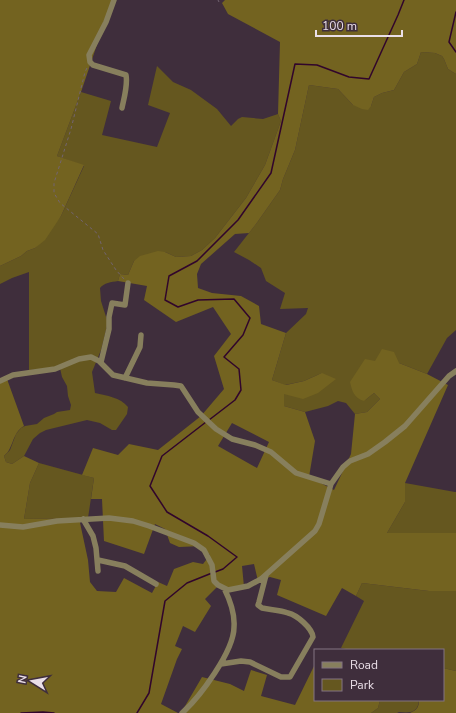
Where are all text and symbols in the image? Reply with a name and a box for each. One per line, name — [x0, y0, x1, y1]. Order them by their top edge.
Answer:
scale bar — [316, 12, 402, 38]
text: 100 m — [322, 18, 357, 34]
legend — [314, 649, 444, 701]
text: Road — [350, 657, 378, 673]
north arrow — [12, 661, 52, 701]
text: N — [15, 674, 31, 685]
text: Park — [350, 677, 375, 693]

